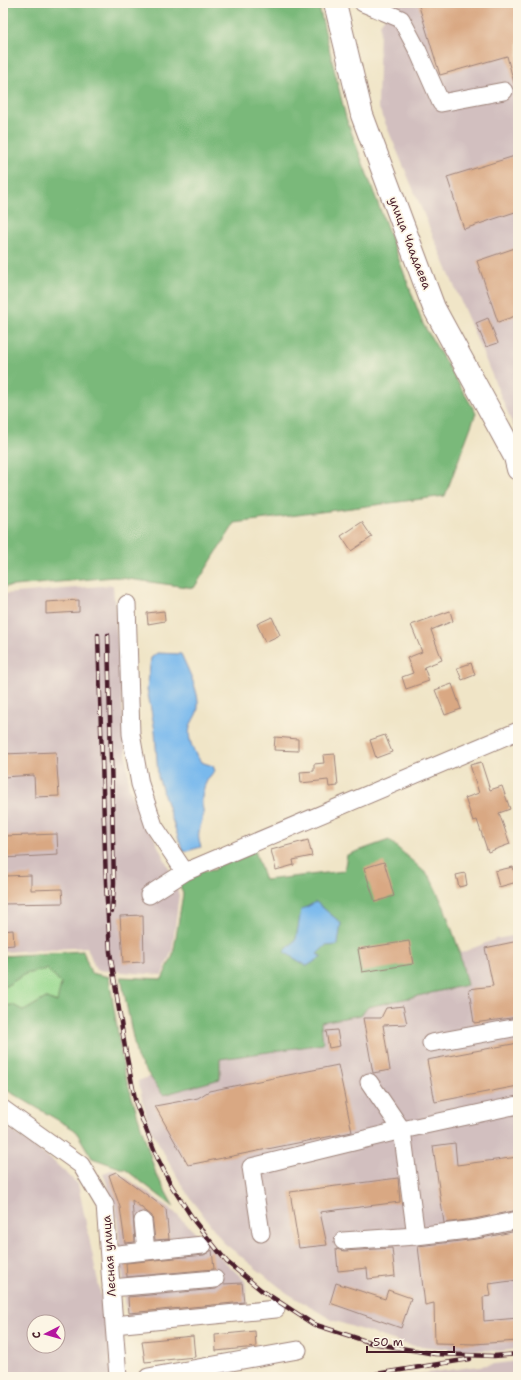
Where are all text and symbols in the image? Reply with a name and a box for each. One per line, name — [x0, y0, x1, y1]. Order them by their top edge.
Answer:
street label: улица Чаадаева — [385, 194, 435, 292]
street label: Лесная улица — [98, 1214, 120, 1297]
north arrow — [26, 1314, 66, 1354]
scale bar — [367, 1328, 454, 1354]
text: С — [29, 1331, 44, 1339]
text: 50 m — [373, 1334, 403, 1350]

